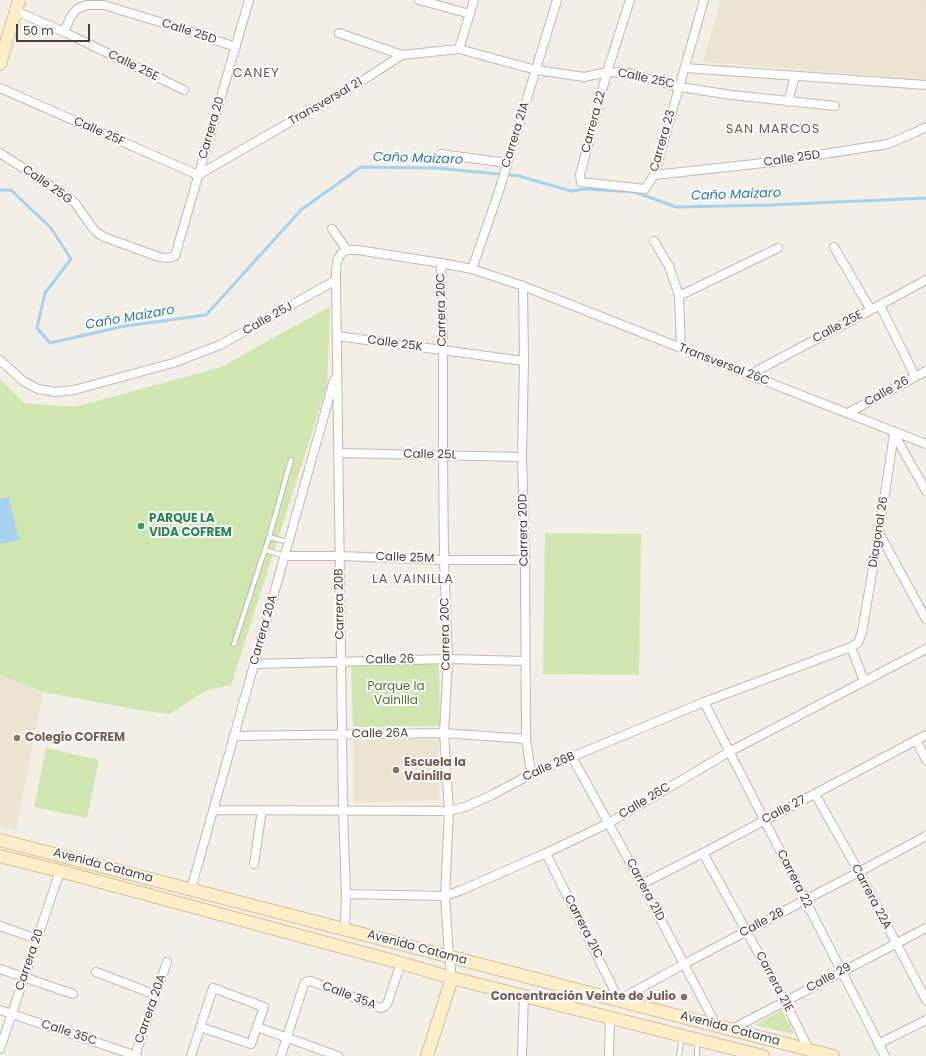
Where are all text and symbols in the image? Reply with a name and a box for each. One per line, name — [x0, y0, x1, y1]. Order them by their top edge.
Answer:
scale bar — [18, 16, 92, 42]
street label: Calle 25D — [160, 16, 218, 48]
text: 50 m — [23, 22, 54, 39]
street label: Calle 25E — [105, 48, 161, 84]
district label: CANEY — [232, 66, 280, 82]
street label: Calle 25C — [616, 66, 676, 92]
street label: Transversal 21 — [286, 75, 366, 129]
street label: Carrera 22 — [579, 90, 609, 154]
street label: Carrera 20 — [196, 95, 228, 161]
street label: Carrera 21A — [499, 100, 533, 170]
street label: Carrera 23 — [647, 108, 679, 174]
street label: Calle 25F — [71, 114, 127, 150]
district label: SAN MARCOS — [726, 122, 820, 138]
street label: Calle 25D — [763, 148, 821, 170]
water label: Caño Maizaro — [373, 150, 463, 168]
street label: Calle 25G — [19, 163, 75, 207]
water label: Caño Maizaro — [691, 186, 781, 204]
street label: Carrera 20C — [434, 273, 450, 347]
street label: Calle 25J — [241, 299, 295, 339]
water label: Caño Maizaro — [84, 302, 176, 334]
street label: Calle 25E — [811, 308, 865, 346]
street label: Calle 25K — [366, 333, 424, 355]
street label: Transversal 26C — [677, 341, 771, 389]
street label: Calle 26 — [862, 374, 912, 410]
street label: Calle 25L — [403, 447, 457, 463]
street label: Carrera 20D — [516, 494, 532, 566]
street label: Diagonal 26 — [866, 495, 892, 569]
place label: PARQUE LA VIDA COFREM — [149, 512, 232, 540]
marker: PARQUE LA VIDA COFREM — [136, 521, 146, 531]
street label: Calle 25M — [375, 550, 435, 566]
street label: Carrera 20B — [332, 568, 348, 640]
district label: LA VAINILLA — [372, 572, 454, 588]
street label: Carrera 20A — [247, 593, 281, 667]
street label: Carrera 20C — [438, 597, 454, 671]
street label: Calle 26 — [366, 652, 414, 668]
park label: Parque la Vainilla — [367, 680, 425, 708]
street label: Calle 26A — [352, 726, 408, 742]
place label: Colegio COFREM — [25, 731, 125, 745]
marker: Colegio COFREM — [12, 733, 22, 743]
street label: Calle 26B — [521, 749, 577, 785]
place label: Escuela la Vainilla — [404, 756, 466, 784]
marker: Escuela la Vainilla — [391, 765, 401, 775]
street label: Calle 26C — [617, 780, 673, 822]
street label: Calle 27 — [760, 793, 808, 827]
street label: Avenida Catama — [52, 846, 154, 886]
street label: Carrera 22 — [773, 848, 815, 910]
street label: Carrera 21D — [622, 856, 668, 924]
street label: Carrera 22A — [848, 862, 894, 932]
street label: Carrera 21C — [561, 893, 605, 961]
street label: Calle 28 — [737, 905, 787, 941]
street label: Carrera 20 — [13, 927, 47, 993]
street label: Avenida Catama — [366, 928, 468, 968]
street label: Carrera 21E — [752, 949, 796, 1015]
street label: Calle 29 — [804, 960, 854, 996]
street label: Carrera 20A — [132, 973, 170, 1045]
street label: Calle 35A — [320, 979, 378, 1013]
place label: Concentración Veinte de Julio — [491, 990, 676, 1004]
marker: Concentración Veinte de Julio — [679, 992, 689, 1002]
street label: Avenida Catama — [679, 1009, 781, 1049]
street label: Calle 35C — [39, 1017, 99, 1049]

